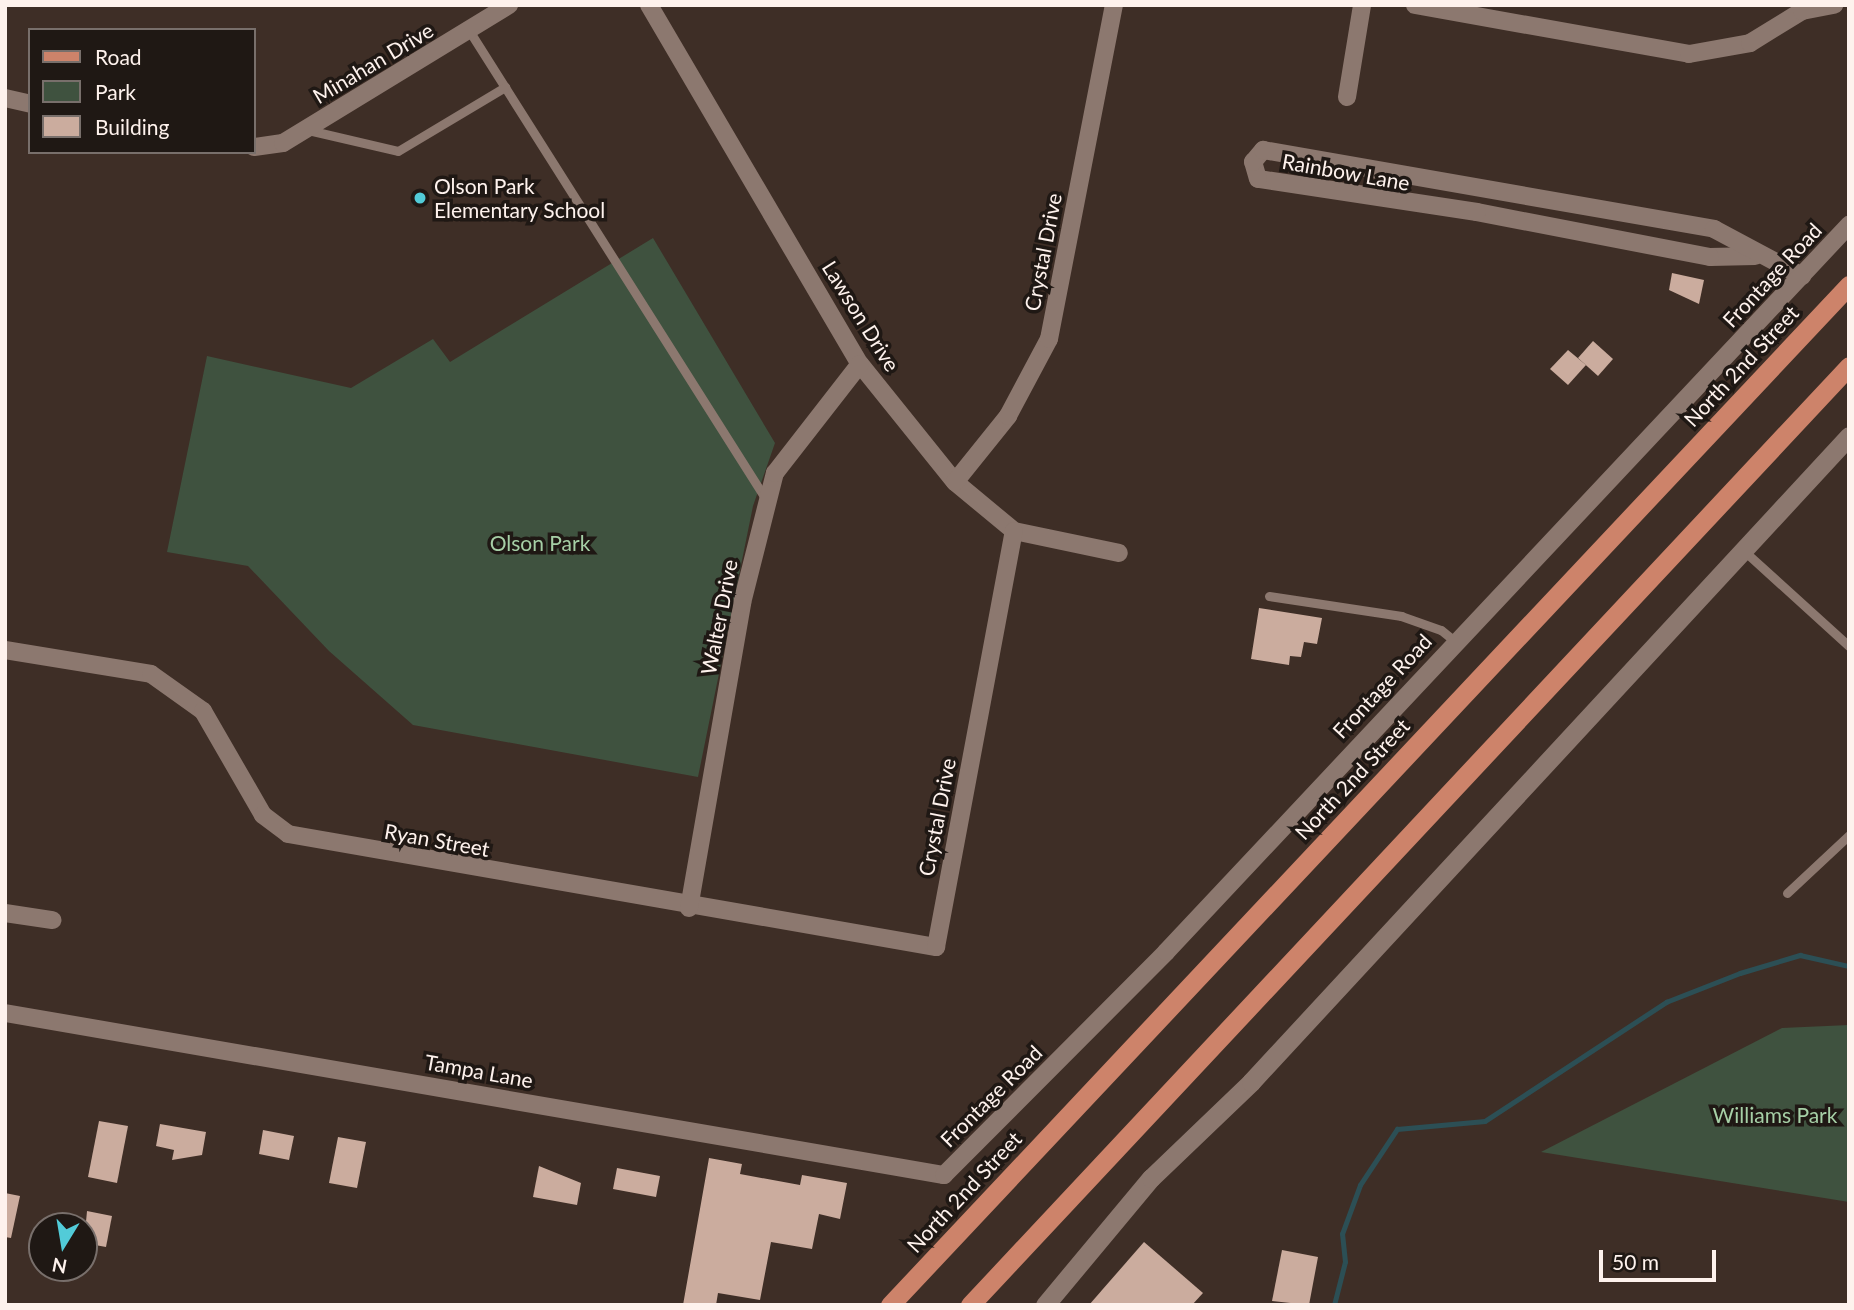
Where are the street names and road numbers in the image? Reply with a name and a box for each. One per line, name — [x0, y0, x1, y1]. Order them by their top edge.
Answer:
street label: Minahan Drive — [308, 17, 438, 109]
street label: Rainbow Lane — [1280, 148, 1412, 196]
street label: Crystal Drive — [1019, 191, 1067, 313]
street label: Frontage Road — [1717, 218, 1827, 332]
street label: Lawson Drive — [817, 256, 905, 376]
street label: North 2nd Street — [1679, 300, 1803, 432]
street label: Walter Drive — [695, 557, 743, 677]
street label: Frontage Road — [1327, 629, 1437, 743]
street label: North 2nd Street — [1290, 713, 1414, 845]
street label: Crystal Drive — [913, 756, 961, 878]
street label: Ryan Street — [382, 818, 492, 862]
street label: Frontage Road — [935, 1040, 1047, 1152]
street label: Tampa Lane — [423, 1049, 535, 1093]
street label: North 2nd Street — [902, 1126, 1026, 1258]

